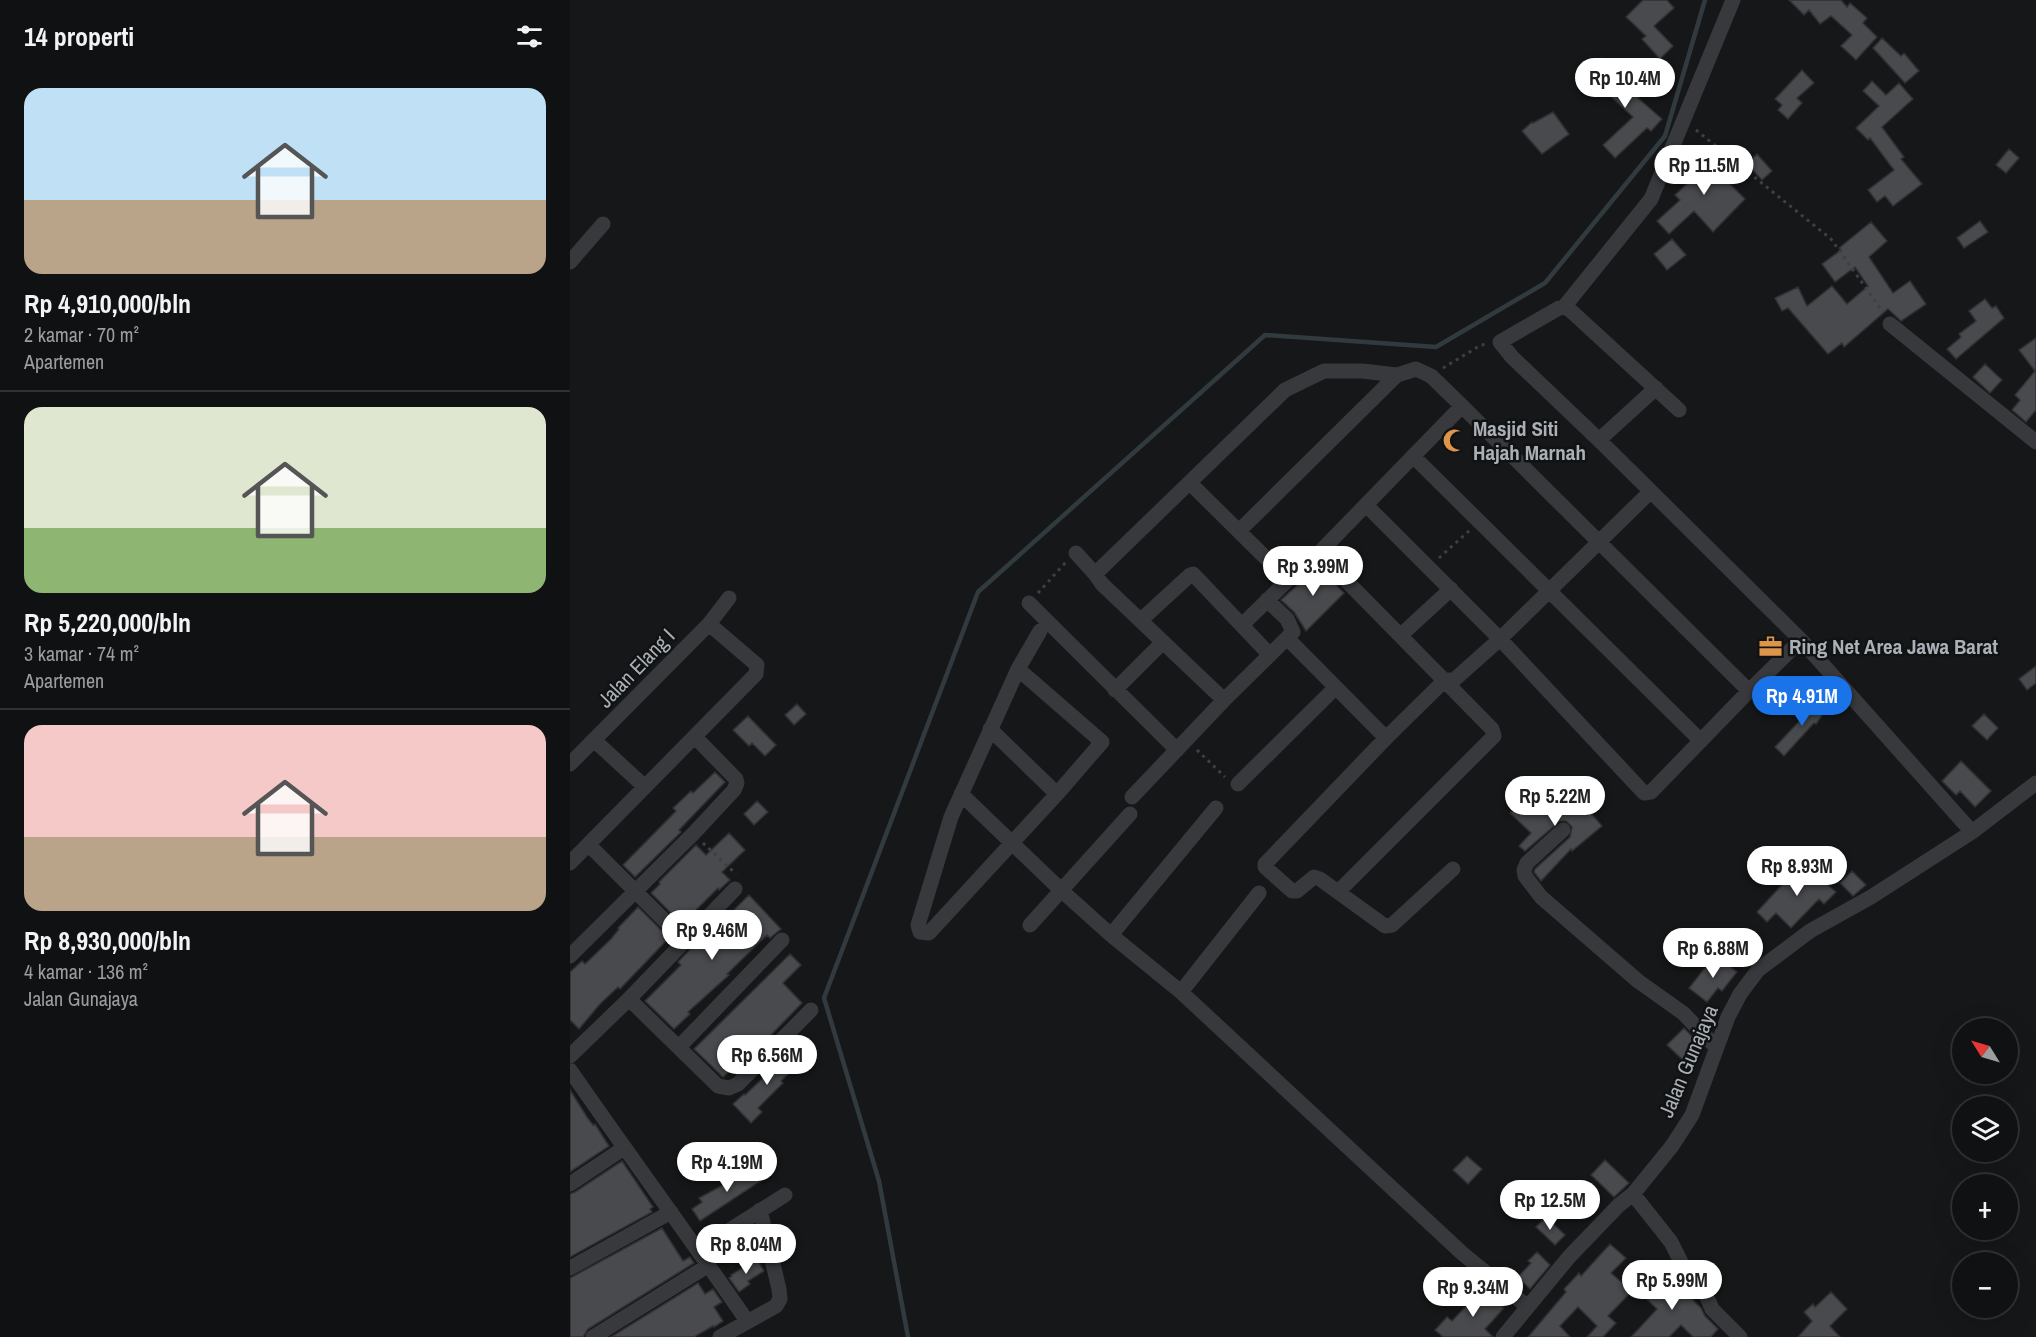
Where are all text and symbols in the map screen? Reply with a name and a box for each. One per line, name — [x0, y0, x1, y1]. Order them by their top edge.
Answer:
text: 14 properti — [24, 19, 134, 54]
icon: filters — [513, 20, 546, 53]
pin: Rp 10.4M — [1563, 58, 1687, 109]
text: Rp 10.4M — [1589, 64, 1661, 91]
icon: home — [231, 127, 339, 235]
pin: Rp 11.5M — [1642, 145, 1766, 196]
text: Rp 11.5M — [1668, 151, 1740, 178]
text: Rp 4,910,000/bln — [24, 286, 191, 321]
text: 2 kamar · 70 m² — [24, 321, 139, 348]
text: Apartemen — [24, 348, 104, 375]
place label: Masjid Siti Hajah Marnah — [1473, 414, 1586, 467]
mosque icon: Masjid Siti Hajah Marnah — [1442, 427, 1468, 453]
icon: home — [231, 446, 339, 554]
pin: Rp 3.99M — [1251, 546, 1375, 597]
text: Rp 3.99M — [1277, 552, 1349, 579]
text: Rp 5,220,000/bln — [24, 605, 191, 640]
street label: Jalan Elang I — [591, 622, 681, 714]
place label: Ring Net Area Jawa Barat — [1789, 632, 1998, 661]
office icon: Ring Net Area Jawa Barat — [1758, 633, 1784, 659]
text: 3 kamar · 74 m² — [24, 640, 139, 667]
text: Apartemen — [24, 667, 104, 694]
pin: Rp 4.91M — [1740, 676, 1864, 727]
text: Rp 4.91M — [1766, 682, 1838, 709]
icon: home — [231, 764, 339, 872]
pin: Rp 5.22M — [1493, 776, 1617, 827]
text: Rp 5.22M — [1519, 782, 1591, 809]
pin: Rp 8.93M — [1735, 846, 1859, 897]
text: Rp 8.93M — [1761, 852, 1833, 879]
pin: Rp 9.46M — [650, 910, 774, 961]
text: Rp 9.46M — [676, 916, 748, 943]
text: Rp 8,930,000/bln — [24, 923, 191, 958]
pin: Rp 6.88M — [1651, 928, 1775, 979]
text: Rp 6.88M — [1677, 934, 1749, 961]
text: 4 kamar · 136 m² — [24, 958, 148, 985]
text: Jalan Gunajaya — [24, 985, 138, 1012]
street label: Jalan Gunajaya — [1651, 1000, 1725, 1122]
north arrow — [1952, 1018, 2018, 1084]
map controls — [1952, 1018, 2018, 1318]
pin: Rp 6.56M — [705, 1035, 829, 1086]
text: Rp 6.56M — [731, 1041, 803, 1068]
button: layers — [1952, 1096, 2018, 1162]
pin: Rp 4.19M — [665, 1142, 789, 1193]
text: Rp 4.19M — [691, 1148, 763, 1175]
button: + — [1952, 1174, 2018, 1240]
pin: Rp 12.5M — [1488, 1180, 1612, 1231]
text: Rp 12.5M — [1514, 1186, 1586, 1213]
pin: Rp 8.04M — [684, 1224, 808, 1275]
text: Rp 8.04M — [710, 1230, 782, 1257]
button: − — [1952, 1252, 2018, 1318]
pin: Rp 5.99M — [1610, 1260, 1734, 1311]
text: Rp 5.99M — [1636, 1266, 1708, 1293]
pin: Rp 9.34M — [1411, 1267, 1535, 1318]
text: Rp 9.34M — [1437, 1273, 1509, 1300]

